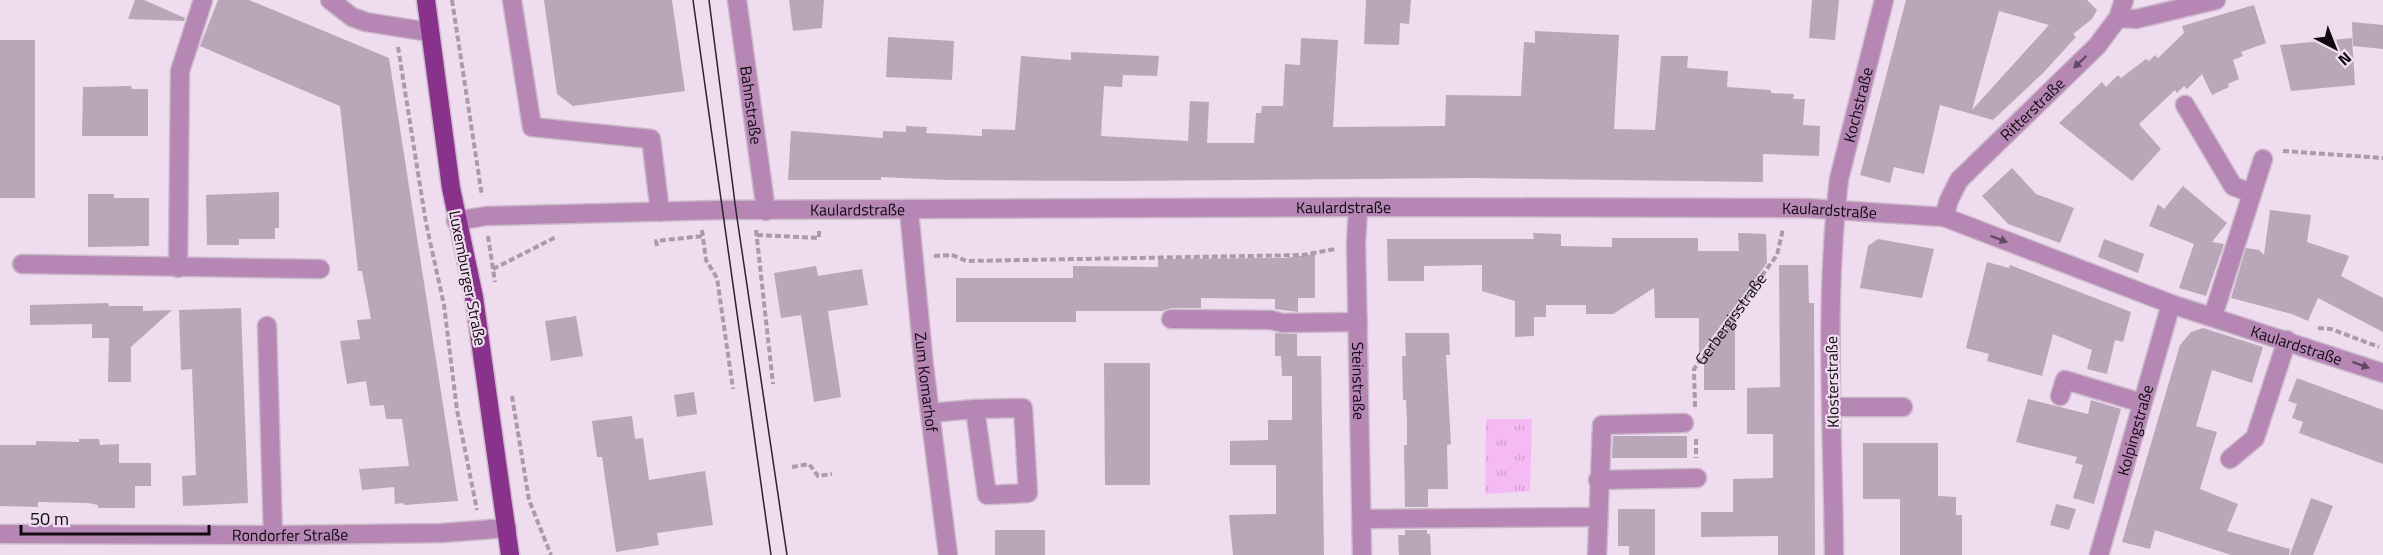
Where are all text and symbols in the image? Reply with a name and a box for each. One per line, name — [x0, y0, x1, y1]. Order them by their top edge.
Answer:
north arrow — [2305, 18, 2365, 78]
text: N — [2333, 47, 2357, 72]
one-way arrow — [2074, 55, 2088, 69]
street label: Bahnstraße — [734, 64, 769, 146]
street label: Kochstraße — [1837, 64, 1879, 145]
street label: Ritterstraße — [1994, 72, 2070, 146]
street label: Kaulardstraße — [1296, 195, 1391, 219]
street label: Kaulardstraße — [1782, 196, 1878, 225]
street label: Kaulardstraße — [810, 197, 905, 222]
street label: Luxemburger Straße — [443, 208, 493, 348]
one-way arrow — [1990, 235, 2008, 245]
street label: Gerbergisstraße — [1689, 268, 1772, 370]
street label: Kaulardstraße — [2248, 319, 2346, 371]
street label: Zum Komarhof — [909, 331, 944, 434]
street label: Klosterstraße — [1819, 336, 1845, 428]
street label: Steinstraße — [1346, 342, 1371, 420]
one-way arrow — [2353, 360, 2371, 370]
street label: Kolpingstraße — [2110, 382, 2159, 478]
scale bar — [21, 498, 208, 536]
text: 50 m — [30, 505, 69, 532]
street label: Rondorfer Straße — [232, 522, 348, 547]

